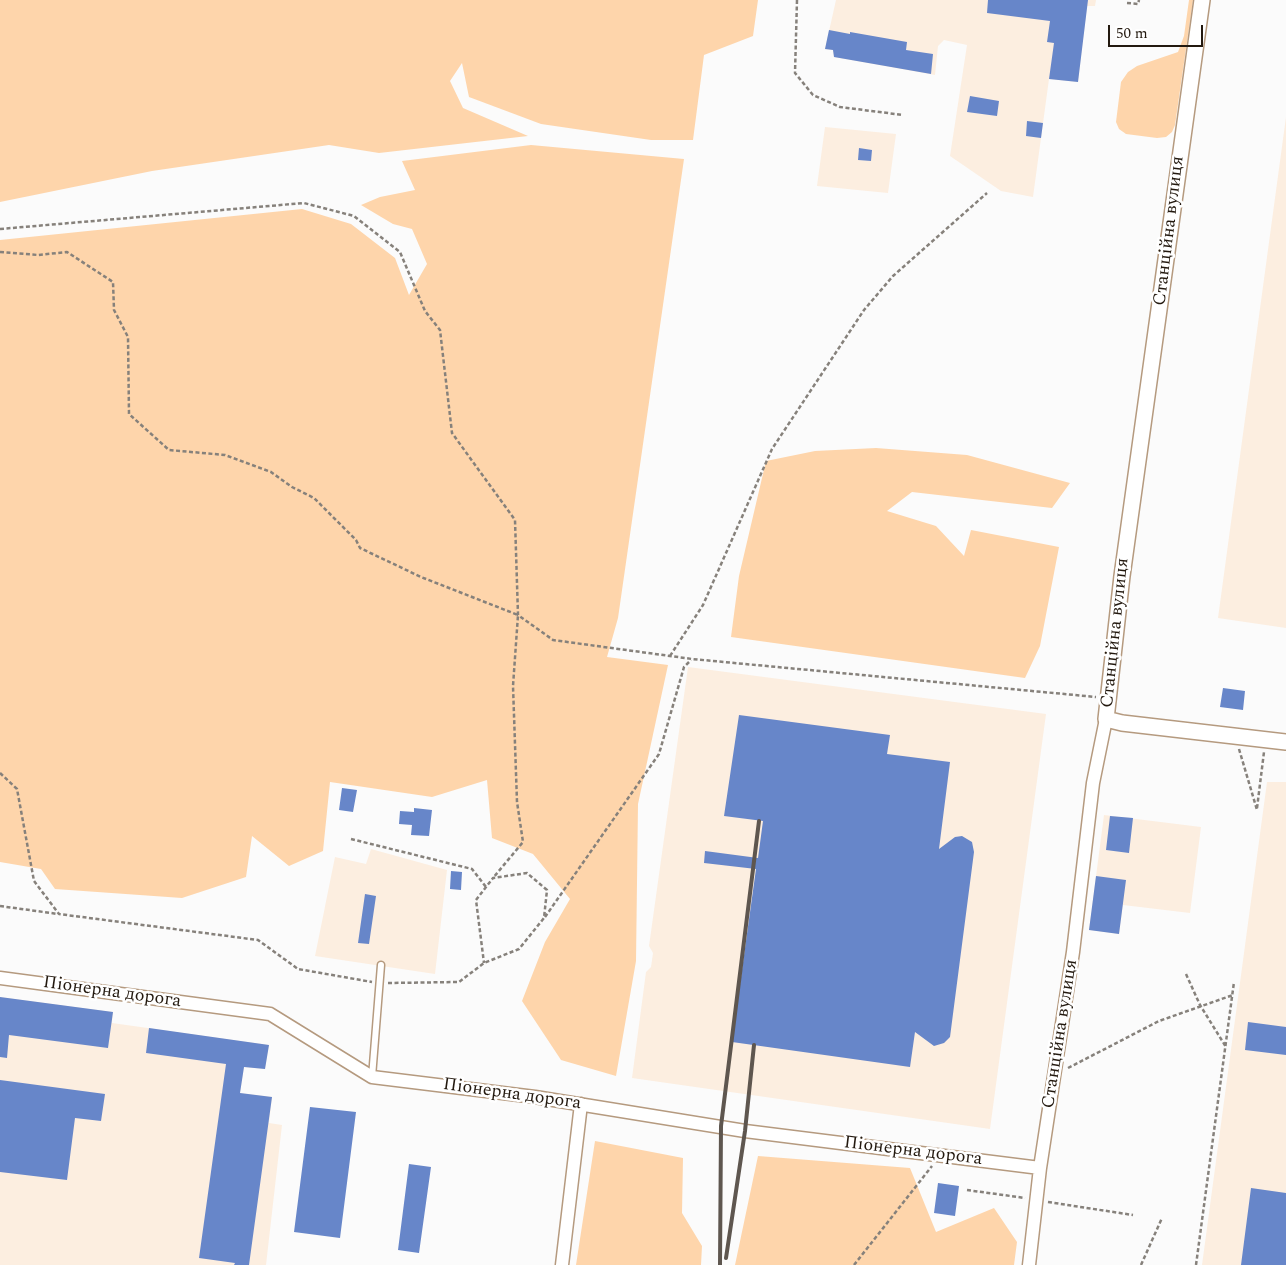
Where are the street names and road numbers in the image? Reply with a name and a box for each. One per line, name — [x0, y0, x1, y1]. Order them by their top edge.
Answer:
street label: Станційна вулиця — [1150, 155, 1190, 307]
street label: Станційна вулиця — [1097, 557, 1135, 709]
street label: Станційна вулиця — [1039, 958, 1083, 1110]
street label: Піонерна дорога — [42, 973, 182, 1013]
street label: Піонерна дорога — [442, 1075, 582, 1115]
street label: Піонерна дорога — [843, 1133, 983, 1171]

